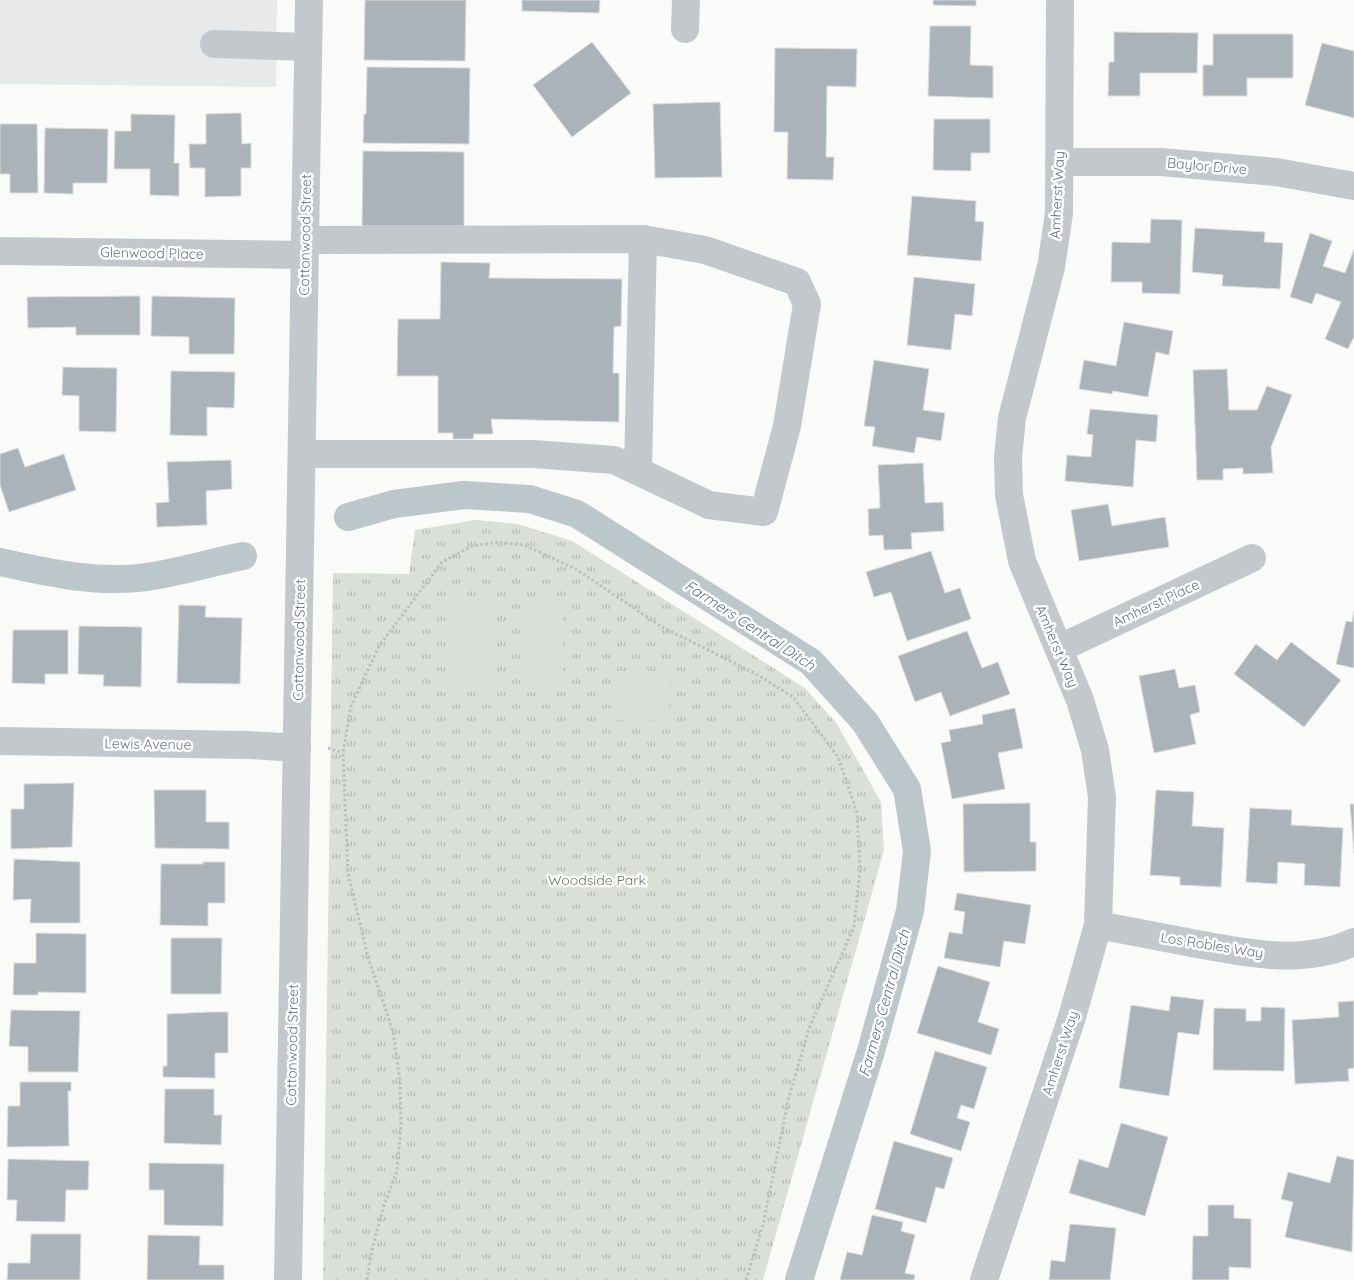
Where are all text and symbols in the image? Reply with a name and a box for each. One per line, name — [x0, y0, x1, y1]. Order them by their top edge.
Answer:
street label: Amherst Way — [1046, 151, 1068, 239]
street label: Baylor Drive — [1166, 154, 1248, 178]
street label: Cottonwood Street — [295, 174, 315, 296]
street label: Glenwood Place — [100, 243, 204, 263]
street label: Amherst Place — [1110, 575, 1202, 631]
water label: Farmers Central Ditch — [681, 576, 819, 675]
street label: Cottonwood Street — [289, 579, 309, 701]
street label: Amherst Way — [1032, 602, 1082, 690]
street label: Lewis Avenue — [104, 734, 192, 754]
park label: Woodside Park — [548, 871, 646, 889]
water label: Farmers Central Ditch — [854, 927, 914, 1079]
street label: Los Robles Way — [1159, 928, 1265, 962]
street label: Cottonwood Street — [282, 984, 302, 1106]
street label: Amherst Way — [1038, 1008, 1082, 1098]

